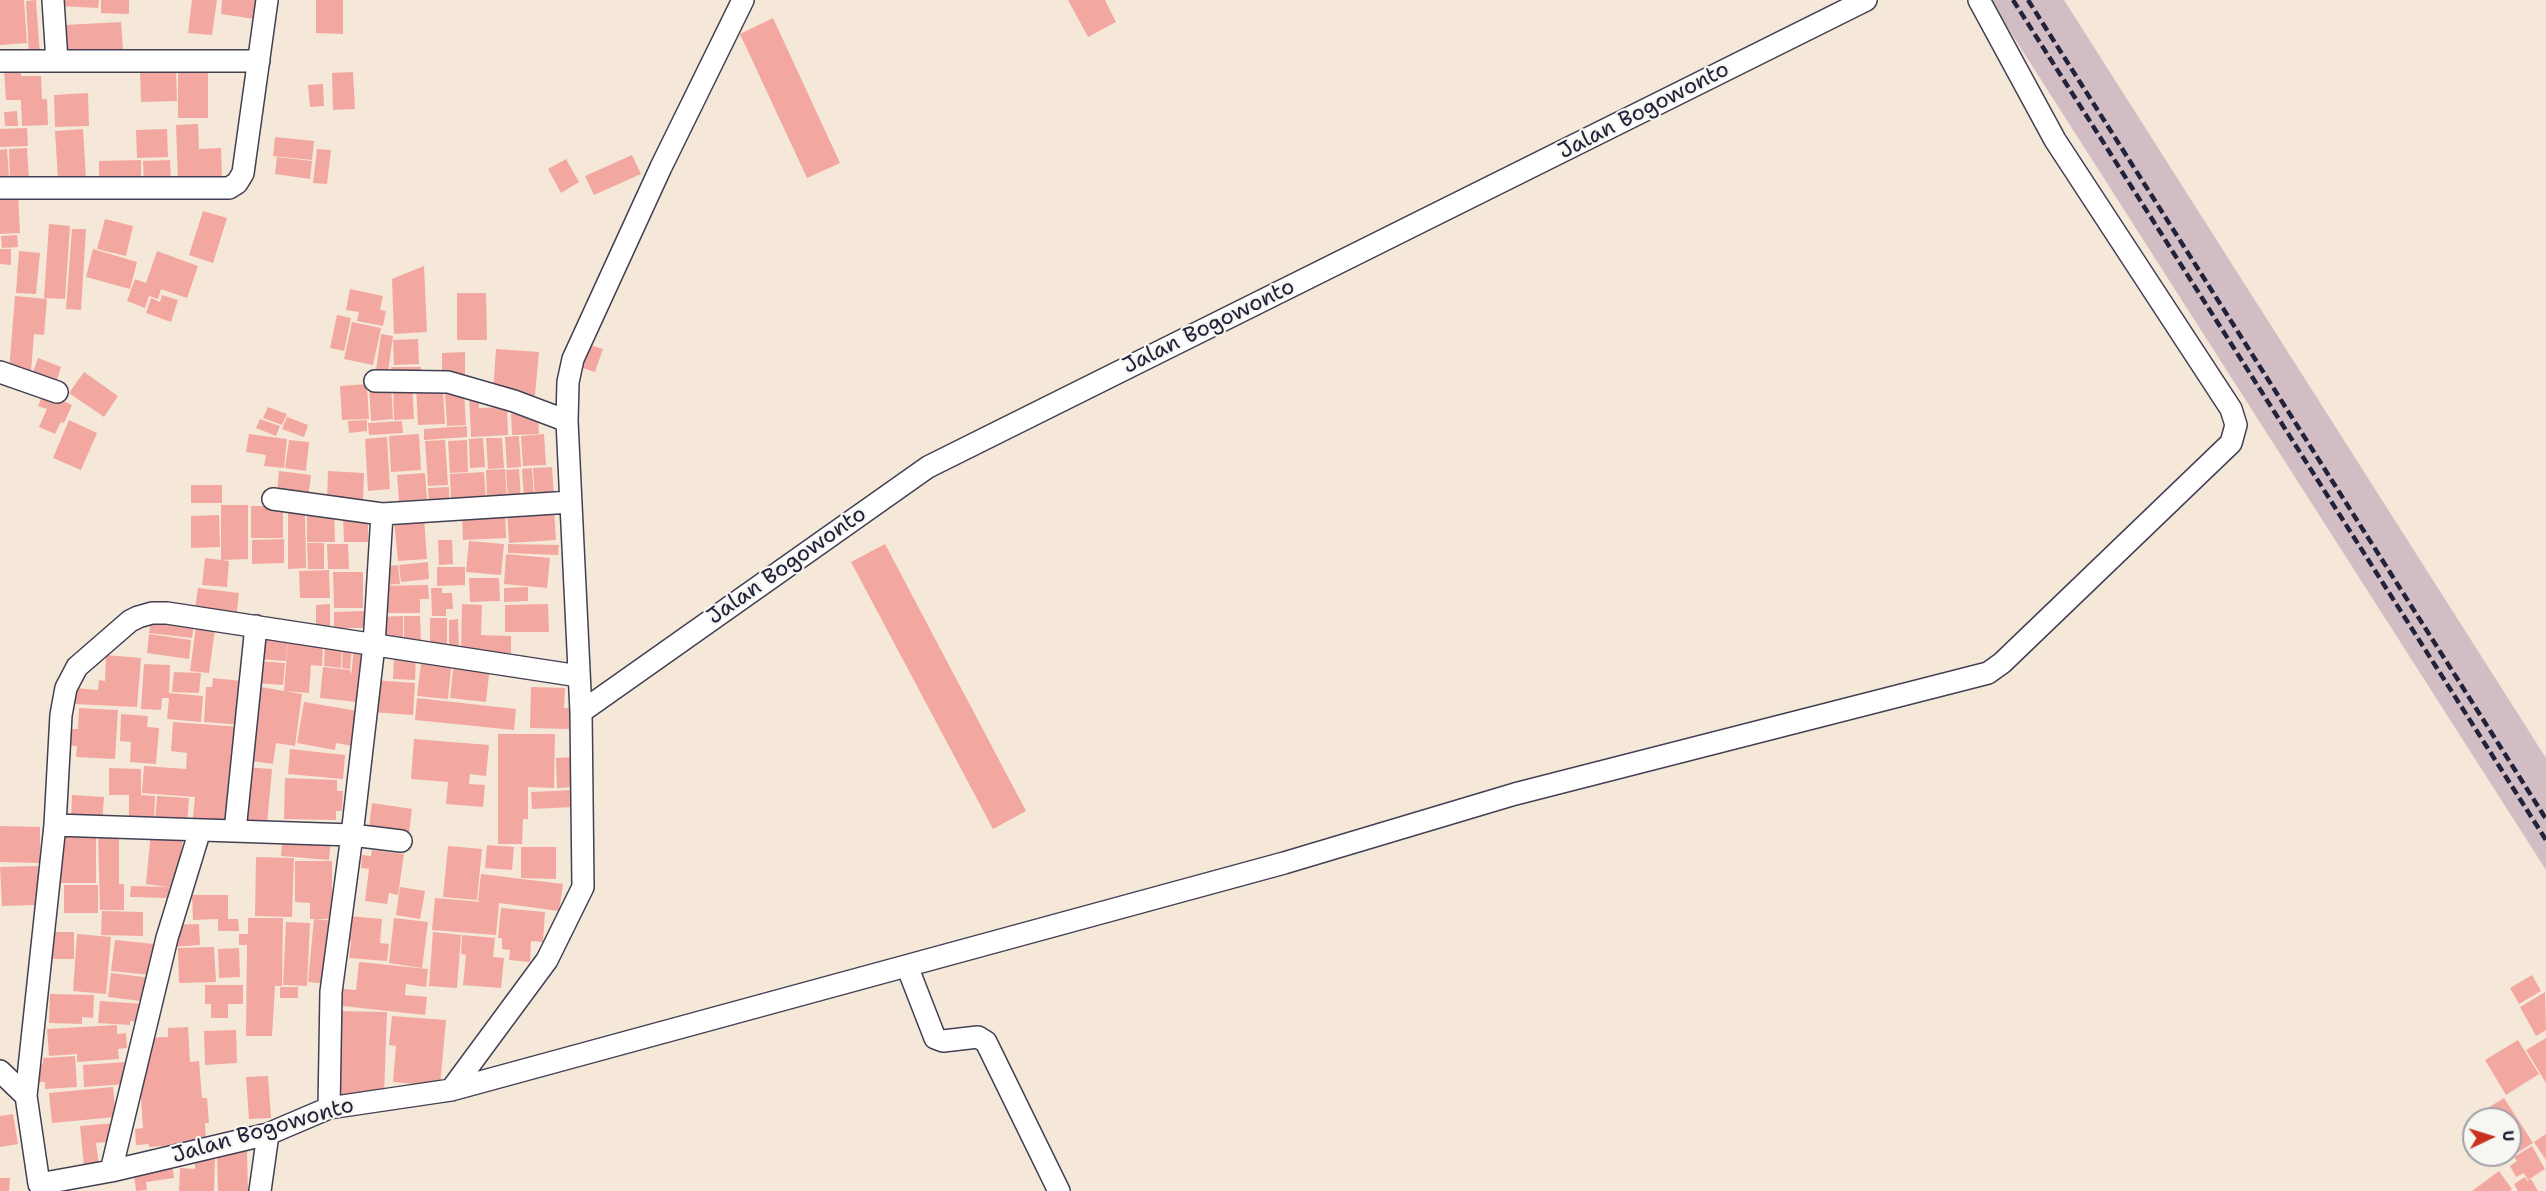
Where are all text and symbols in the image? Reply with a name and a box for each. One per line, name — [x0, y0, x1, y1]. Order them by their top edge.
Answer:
street label: Jalan Bogowonto — [1554, 57, 1734, 165]
street label: Jalan Bogowonto — [1119, 274, 1299, 380]
street label: Jalan Bogowonto — [702, 501, 872, 631]
street label: Jalan Bogowonto — [169, 1092, 357, 1170]
north arrow — [2462, 1107, 2522, 1167]
text: U — [2498, 1130, 2519, 1142]

